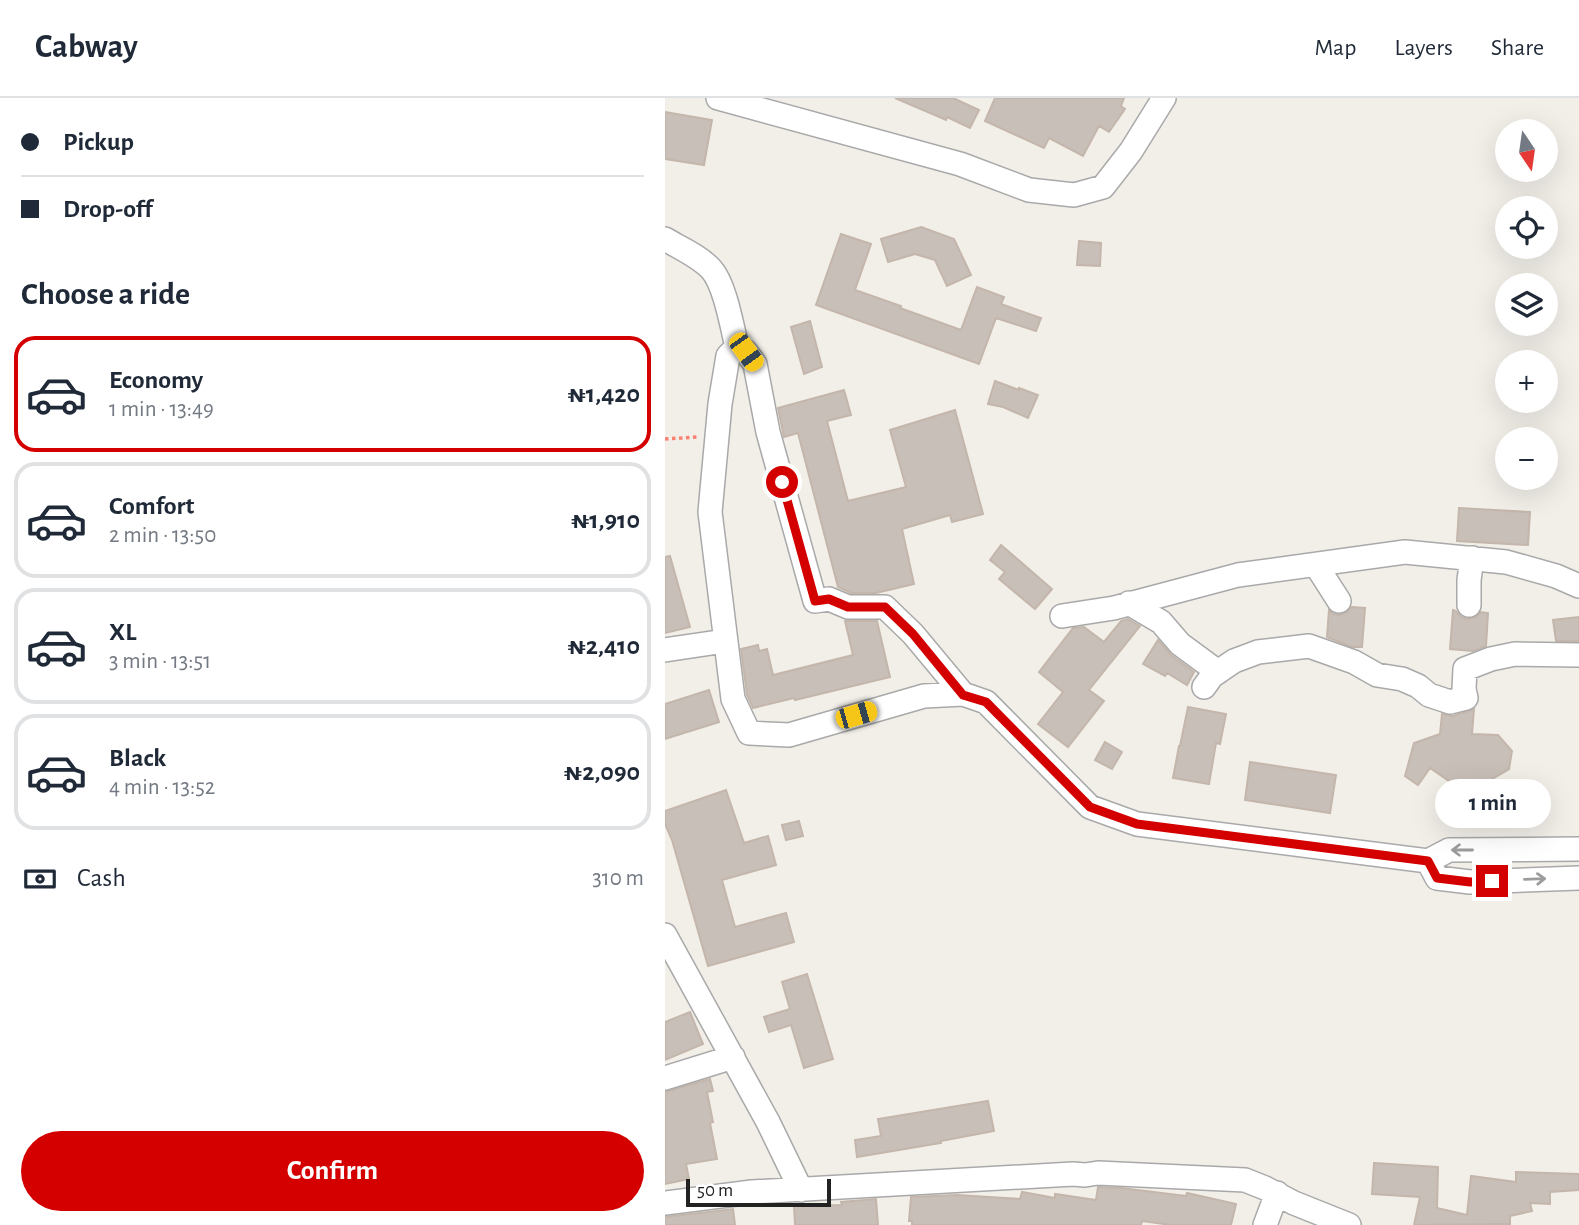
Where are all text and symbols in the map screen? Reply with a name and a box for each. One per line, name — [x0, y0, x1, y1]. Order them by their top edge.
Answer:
text: Cabway — [35, 31, 138, 64]
text: Map — [1314, 36, 1356, 60]
text: Layers — [1394, 36, 1453, 60]
text: Share — [1491, 36, 1544, 60]
north arrow — [1495, 119, 1557, 182]
map controls — [1495, 119, 1558, 490]
text: Pickup — [63, 129, 134, 155]
text: Drop-off — [63, 196, 152, 222]
button: locate — [1495, 196, 1558, 259]
button: layers — [1495, 273, 1558, 336]
text: Choose a ride — [21, 278, 190, 310]
car — [726, 329, 767, 375]
button: + — [1495, 350, 1558, 413]
icon: car — [25, 363, 88, 426]
text: Economy — [109, 367, 203, 393]
text: ₦1,420 — [567, 381, 640, 407]
text: 1 min · 13:49 — [109, 398, 214, 421]
button: − — [1495, 427, 1558, 490]
route start — [766, 466, 798, 498]
icon: car — [25, 489, 88, 552]
text: Comfort — [109, 493, 194, 519]
text: ₦1,910 — [571, 507, 640, 533]
text: 2 min · 13:50 — [109, 524, 216, 547]
icon: car — [25, 615, 88, 678]
text: XL — [109, 619, 136, 645]
text: ₦2,410 — [567, 633, 640, 659]
text: 3 min · 13:51 — [109, 650, 211, 673]
car — [833, 699, 880, 731]
icon: car — [25, 741, 88, 804]
text: Black — [109, 745, 166, 771]
text: ₦2,090 — [564, 759, 640, 785]
text: 4 min · 13:52 — [109, 776, 215, 799]
callout: 1 min — [1434, 780, 1550, 828]
text: 1 min — [1469, 792, 1517, 815]
one-way arrow — [1451, 843, 1474, 857]
icon: cash — [21, 860, 59, 898]
text: Cash — [77, 865, 126, 891]
route end — [1476, 865, 1508, 897]
text: 310 m — [592, 867, 644, 890]
one-way arrow — [1524, 873, 1547, 886]
button: Confirm — [21, 1131, 644, 1211]
scale bar — [686, 1176, 831, 1208]
text: 50 m — [697, 1181, 733, 1200]

